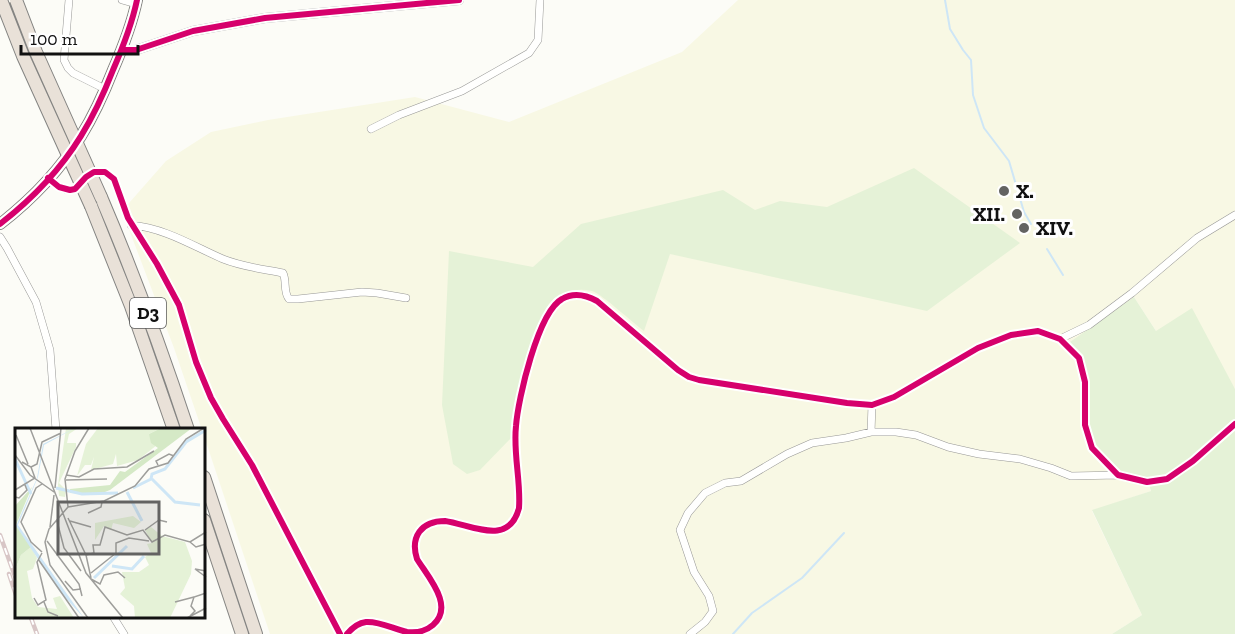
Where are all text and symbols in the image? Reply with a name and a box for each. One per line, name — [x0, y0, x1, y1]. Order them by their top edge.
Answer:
scale bar — [21, 18, 138, 56]
text: 100 m — [30, 28, 78, 50]
place label: X. — [1016, 179, 1034, 203]
marker: X. — [997, 184, 1011, 198]
place label: XII. — [973, 202, 1005, 226]
marker: XII. — [1010, 207, 1024, 221]
place label: XIV. — [1036, 216, 1073, 240]
marker: XIV. — [1017, 221, 1031, 235]
road number: D3 — [130, 298, 166, 328]
inset map — [15, 428, 206, 619]

